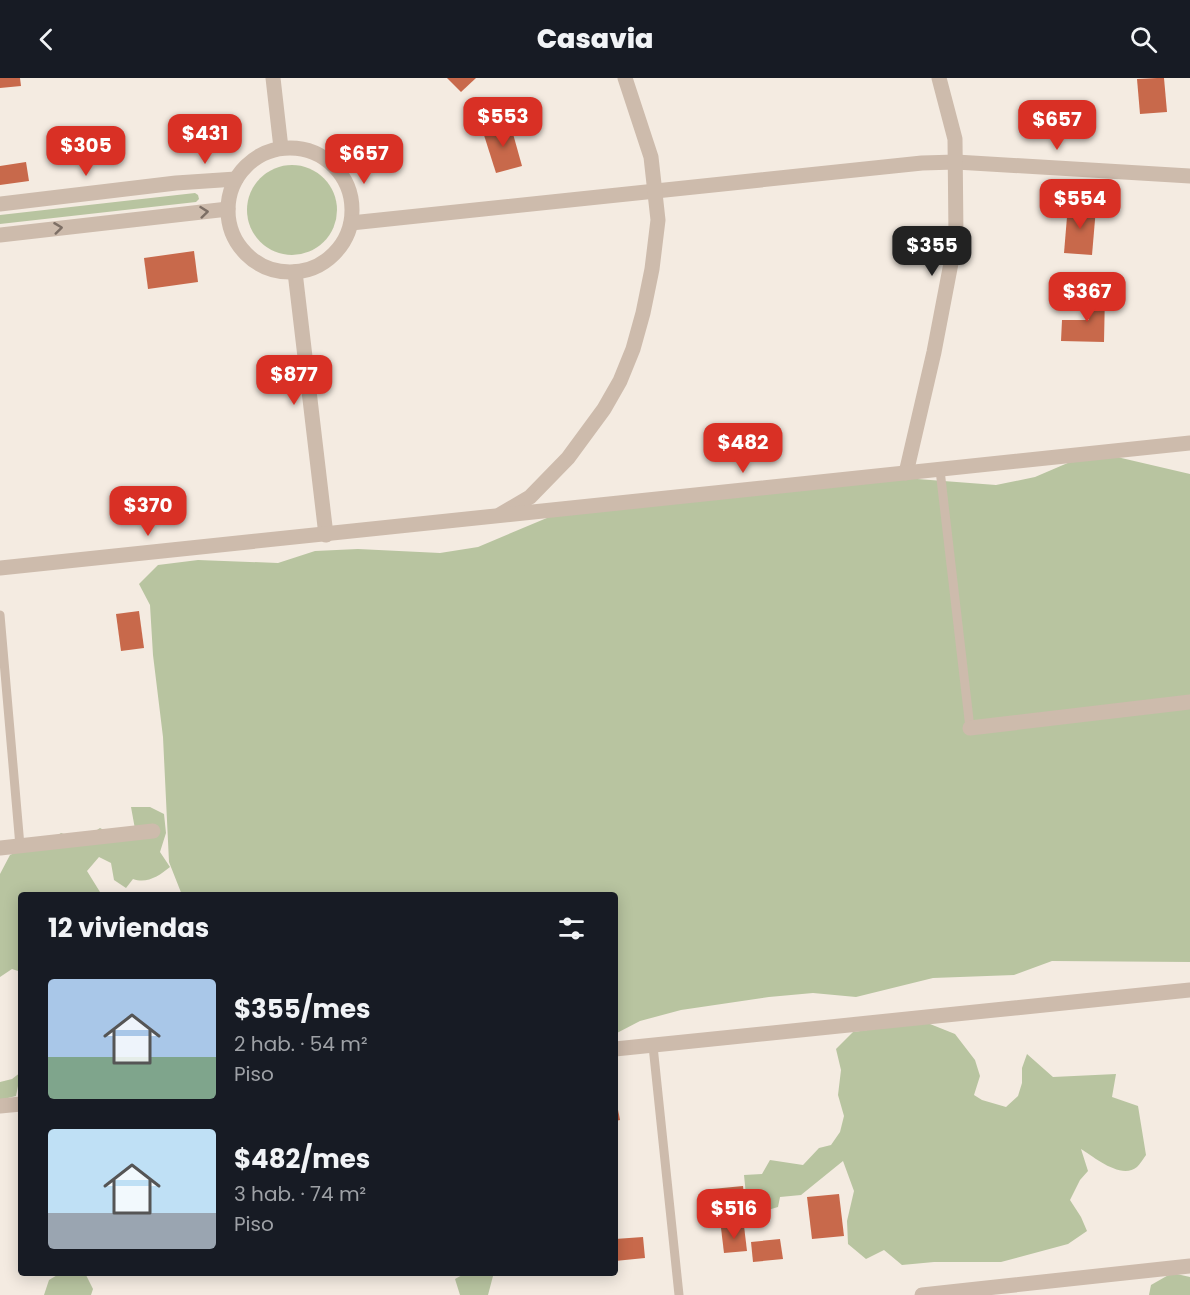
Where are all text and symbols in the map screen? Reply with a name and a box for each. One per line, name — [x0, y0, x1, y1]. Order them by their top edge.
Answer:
text: Casavia — [537, 20, 653, 57]
icon: back — [30, 23, 63, 56]
icon: search — [1127, 23, 1160, 56]
pin: $553 — [467, 97, 539, 148]
pin: $657 — [1021, 100, 1093, 151]
text: $553 — [477, 102, 529, 130]
text: $657 — [1032, 105, 1082, 133]
pin: $431 — [169, 114, 241, 165]
text: $431 — [182, 119, 228, 147]
pin: $305 — [50, 126, 122, 177]
text: $305 — [60, 131, 112, 159]
pin: $657 — [328, 134, 400, 185]
text: $657 — [339, 139, 389, 167]
pin: $554 — [1044, 179, 1116, 230]
text: $554 — [1054, 184, 1106, 212]
one-way arrow — [200, 206, 209, 219]
one-way arrow — [54, 222, 63, 235]
pin: $355 — [896, 226, 968, 277]
text: $355 — [906, 231, 958, 259]
pin: $367 — [1051, 272, 1123, 323]
text: $367 — [1063, 277, 1111, 305]
pin: $877 — [258, 355, 330, 406]
text: $877 — [270, 360, 318, 388]
pin: $482 — [707, 423, 779, 474]
text: $482 — [717, 428, 769, 456]
pin: $370 — [112, 486, 184, 537]
text: $370 — [124, 491, 173, 519]
text: 12 viviendas — [48, 910, 209, 946]
icon: filters — [555, 912, 588, 945]
text: $355/mes — [234, 991, 370, 1027]
icon: home — [96, 1003, 168, 1075]
text: 2 hab. · 54 m² — [234, 1030, 367, 1058]
text: Piso — [234, 1060, 274, 1088]
text: $482/mes — [234, 1141, 370, 1177]
icon: home — [96, 1153, 168, 1225]
text: 3 hab. · 74 m² — [234, 1180, 366, 1208]
pin: $516 — [698, 1189, 770, 1240]
text: $516 — [711, 1194, 757, 1222]
text: Piso — [234, 1210, 274, 1238]

